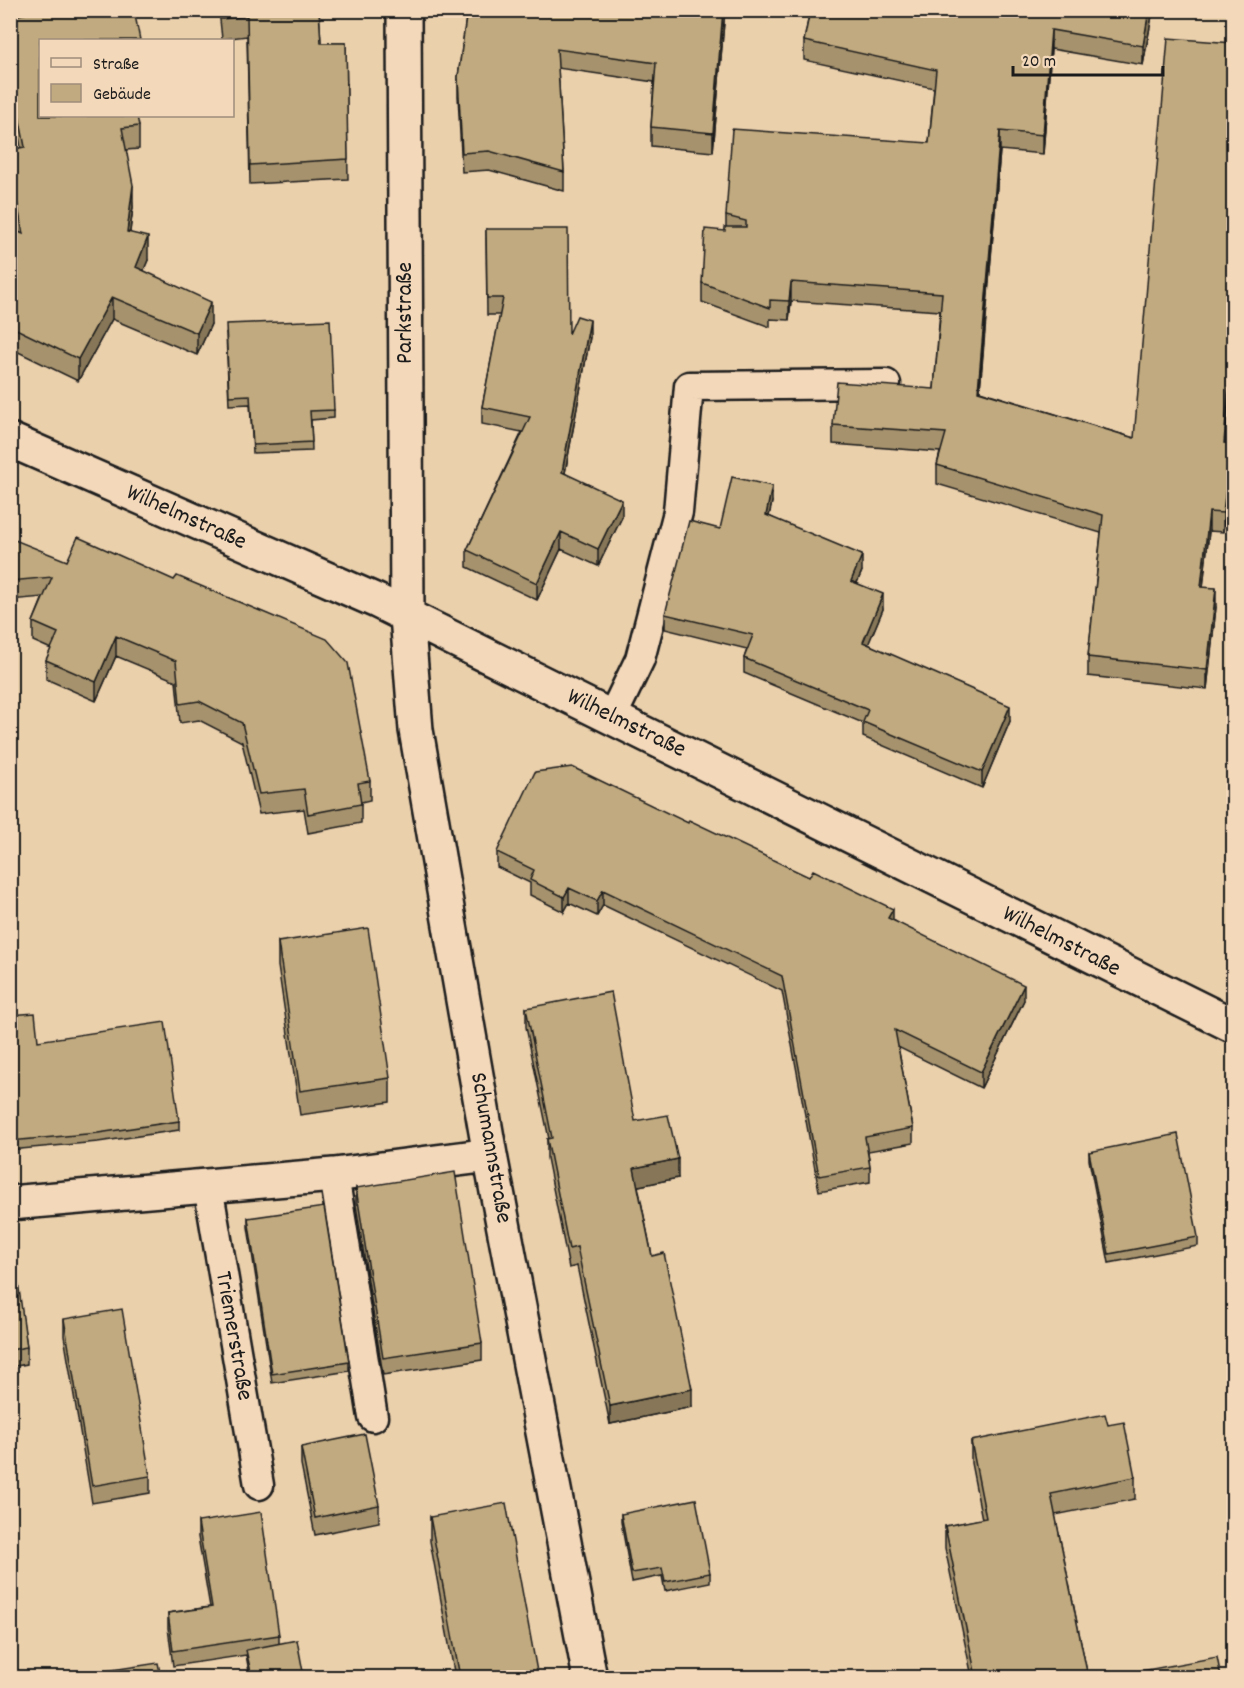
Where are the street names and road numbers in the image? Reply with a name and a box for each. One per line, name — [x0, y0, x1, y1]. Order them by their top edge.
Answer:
street label: Parkstraße — [389, 262, 423, 364]
street label: Wilhelmstraße — [120, 476, 252, 560]
street label: Wilhelmstraße — [561, 681, 691, 767]
street label: Wilhelmstraße — [996, 898, 1126, 986]
street label: Schumannstraße — [460, 1070, 520, 1226]
street label: Triemerstraße — [205, 1269, 261, 1403]

